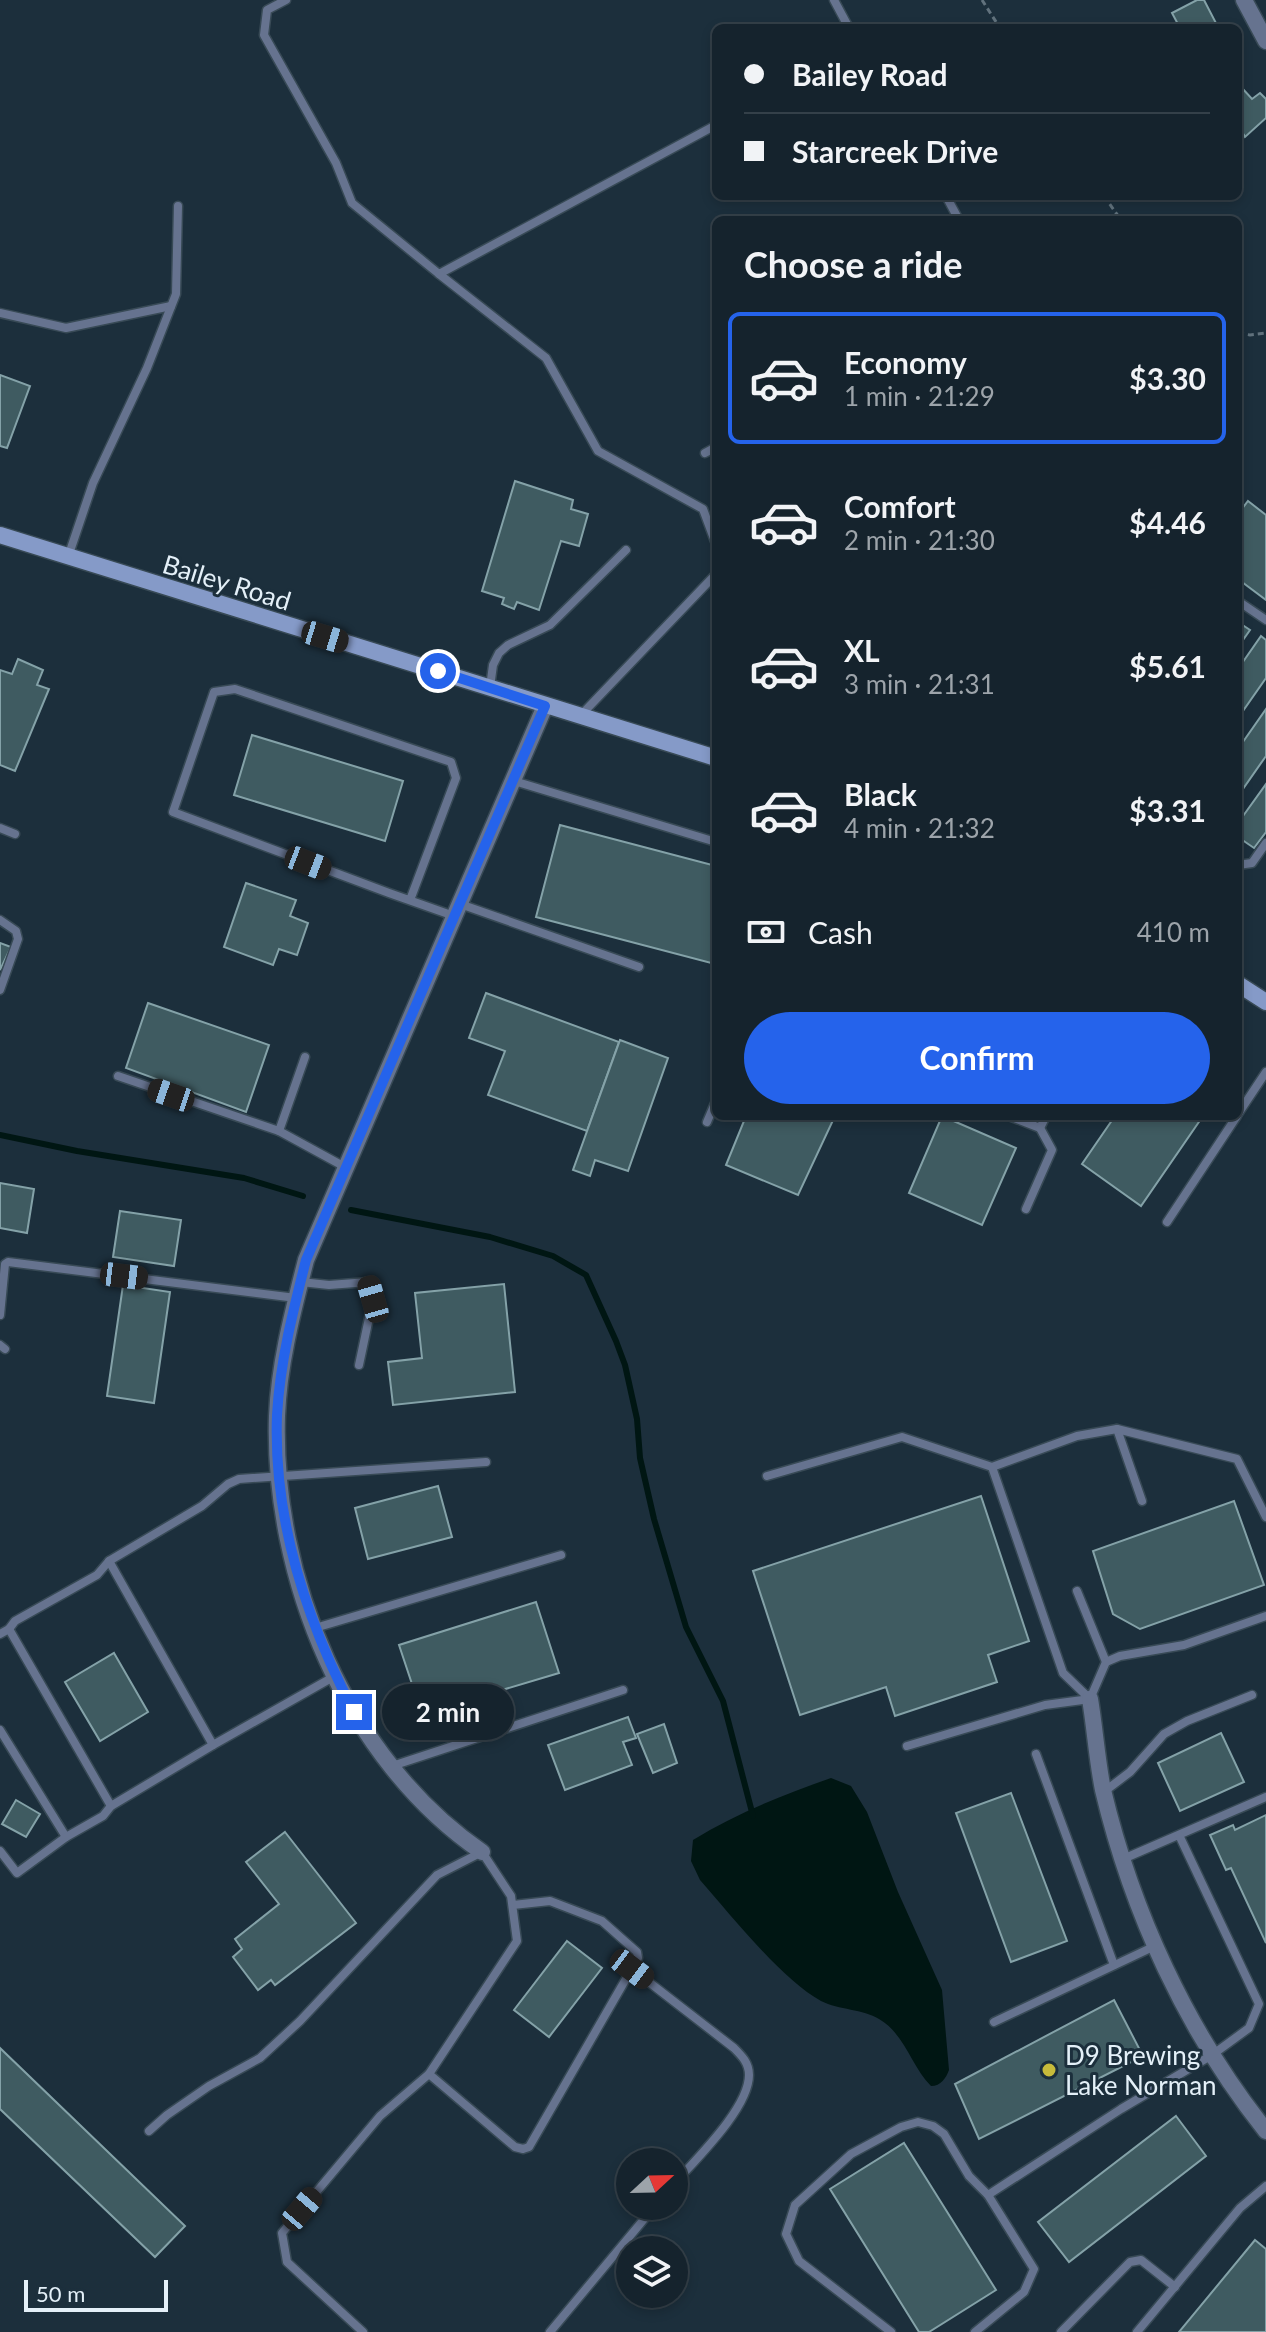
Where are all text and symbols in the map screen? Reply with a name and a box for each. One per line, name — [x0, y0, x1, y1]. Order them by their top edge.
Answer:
text: Bailey Road — [792, 56, 948, 92]
text: Starcreek Drive — [792, 133, 998, 169]
text: Choose a ride — [744, 242, 963, 286]
icon: car — [748, 342, 820, 414]
text: Economy — [844, 344, 967, 380]
text: $3.30 — [1129, 360, 1206, 396]
text: 1 min · 21:29 — [844, 380, 995, 412]
icon: car — [748, 486, 820, 558]
text: Comfort — [844, 488, 956, 524]
text: $4.46 — [1129, 504, 1206, 540]
text: 2 min · 21:30 — [844, 524, 995, 556]
street label: Bailey Road — [159, 547, 295, 617]
car — [299, 619, 351, 655]
icon: car — [748, 630, 820, 702]
text: XL — [844, 632, 880, 668]
text: $5.61 — [1129, 648, 1206, 684]
route start — [420, 653, 456, 689]
text: 3 min · 21:31 — [844, 668, 995, 700]
icon: car — [748, 774, 820, 846]
text: Black — [844, 776, 917, 812]
text: $3.31 — [1129, 792, 1206, 828]
text: 4 min · 21:32 — [844, 812, 995, 844]
car — [281, 843, 335, 883]
icon: cash — [744, 910, 788, 954]
text: Cash — [808, 914, 873, 950]
text: 410 m — [1137, 916, 1210, 948]
button: Confirm — [744, 1012, 1210, 1104]
car — [144, 1076, 198, 1114]
car — [99, 1261, 149, 1291]
car — [355, 1273, 391, 1325]
callout: 2 min — [382, 1684, 514, 1740]
route end — [336, 1694, 372, 1730]
text: 2 min — [416, 1696, 480, 1728]
car — [606, 1945, 658, 1993]
place label: D9 Brewing Lake Norman — [1065, 2039, 1217, 2101]
marker: D9 Brewing Lake Norman — [1040, 2061, 1058, 2079]
north arrow — [616, 2148, 688, 2220]
map controls — [616, 2148, 688, 2308]
car — [277, 2183, 327, 2235]
button: layers — [616, 2236, 688, 2308]
scale bar — [24, 2276, 168, 2312]
text: 50 m — [36, 2280, 85, 2307]

